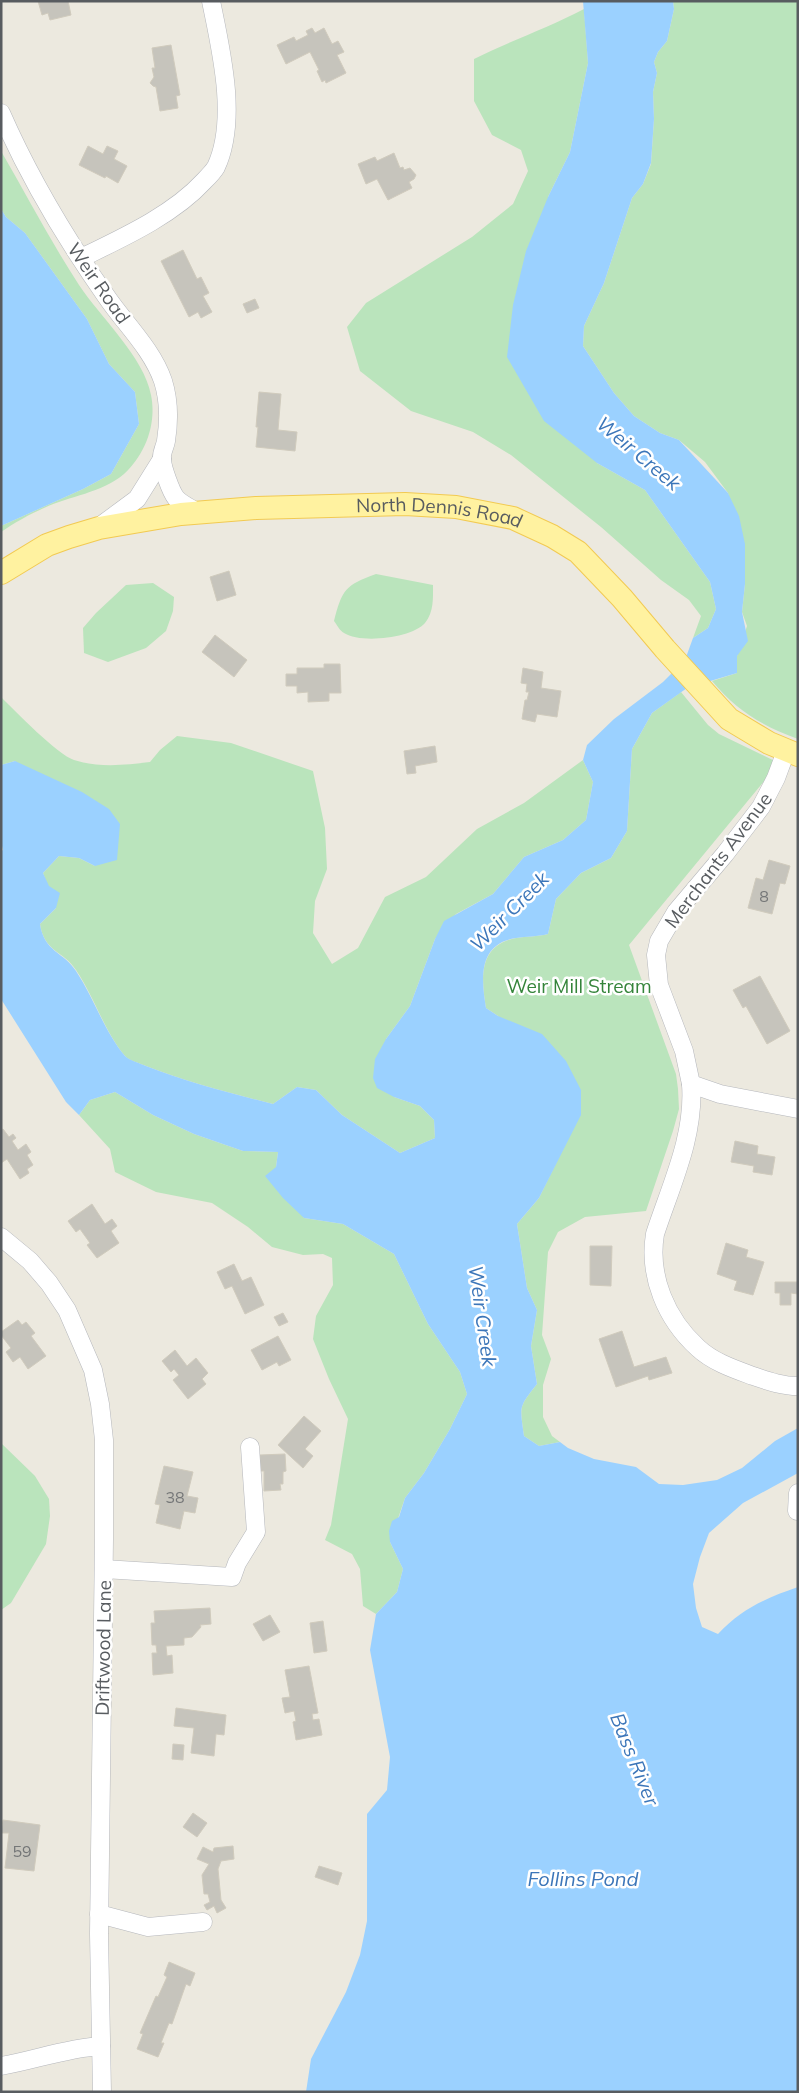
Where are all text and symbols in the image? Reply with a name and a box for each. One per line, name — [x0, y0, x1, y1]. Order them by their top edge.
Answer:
street label: Weir Road — [62, 238, 136, 328]
water label: Weir Creek — [592, 411, 687, 496]
street label: North Dennis Road — [356, 492, 527, 533]
street label: Merchants Avenue — [659, 787, 777, 933]
water label: Weir Creek — [464, 866, 554, 956]
house number: 8 — [759, 886, 769, 906]
park label: Weir Mill Stream — [506, 974, 652, 998]
water label: Weir Creek — [464, 1264, 503, 1369]
house number: 38 — [165, 1487, 185, 1507]
street label: Driftwood Lane — [90, 1580, 116, 1716]
water label: Bass River — [605, 1709, 665, 1810]
house number: 59 — [12, 1841, 32, 1861]
water label: Follins Pond — [527, 1866, 639, 1891]

